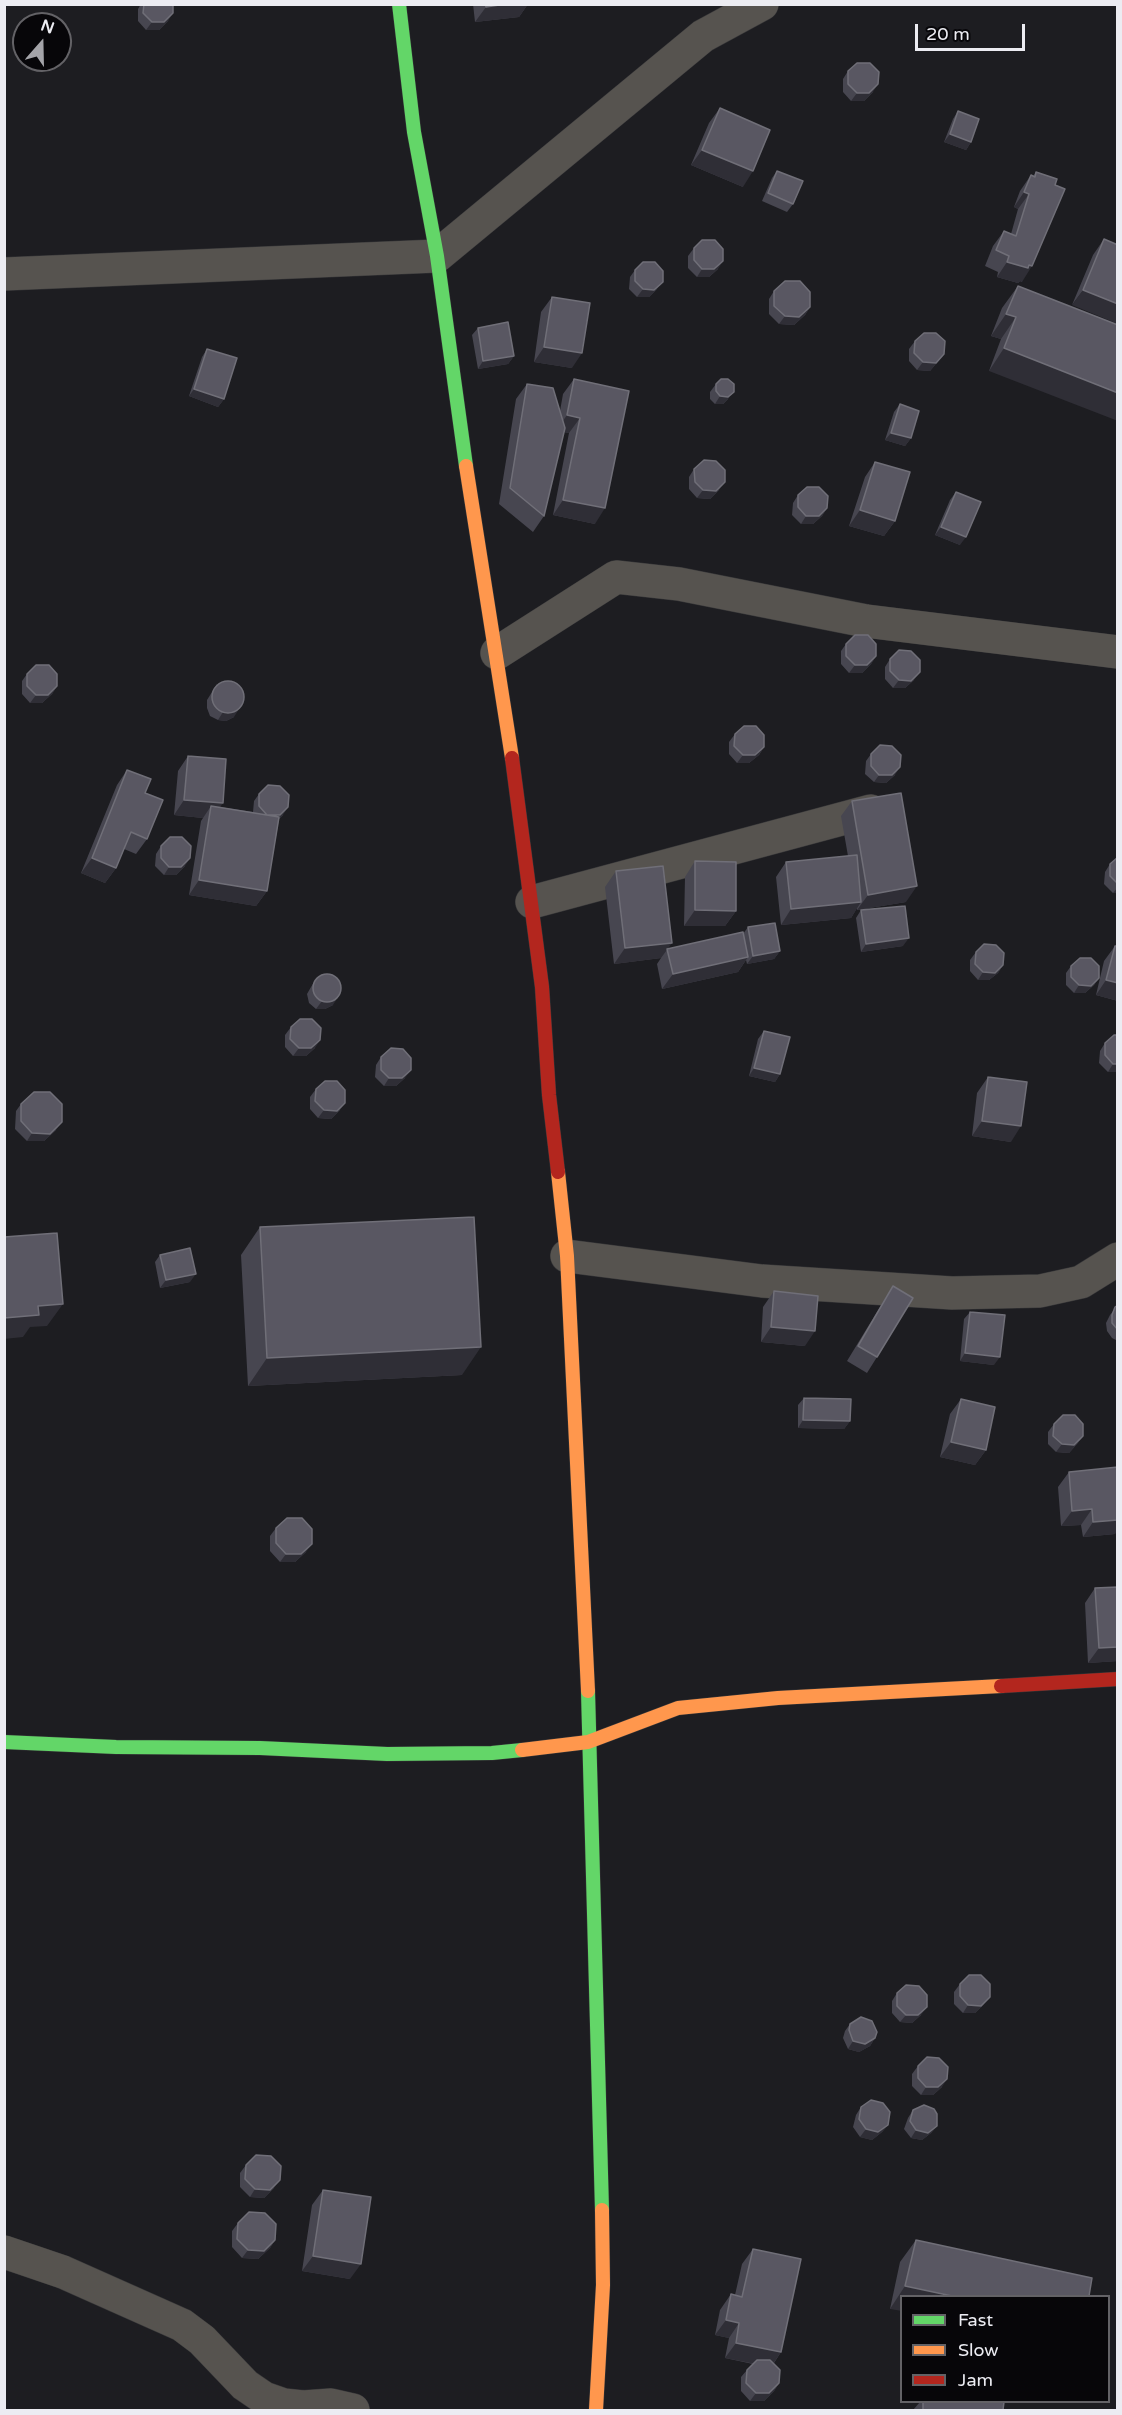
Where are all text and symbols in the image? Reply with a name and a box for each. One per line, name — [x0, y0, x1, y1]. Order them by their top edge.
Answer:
north arrow — [12, 12, 72, 72]
scale bar — [918, 12, 1028, 50]
text: N — [38, 15, 57, 39]
text: 20 m — [926, 23, 970, 45]
legend — [900, 2295, 1110, 2403]
text: Fast — [958, 2309, 993, 2331]
text: Slow — [958, 2339, 999, 2361]
text: Jam — [958, 2369, 993, 2391]

